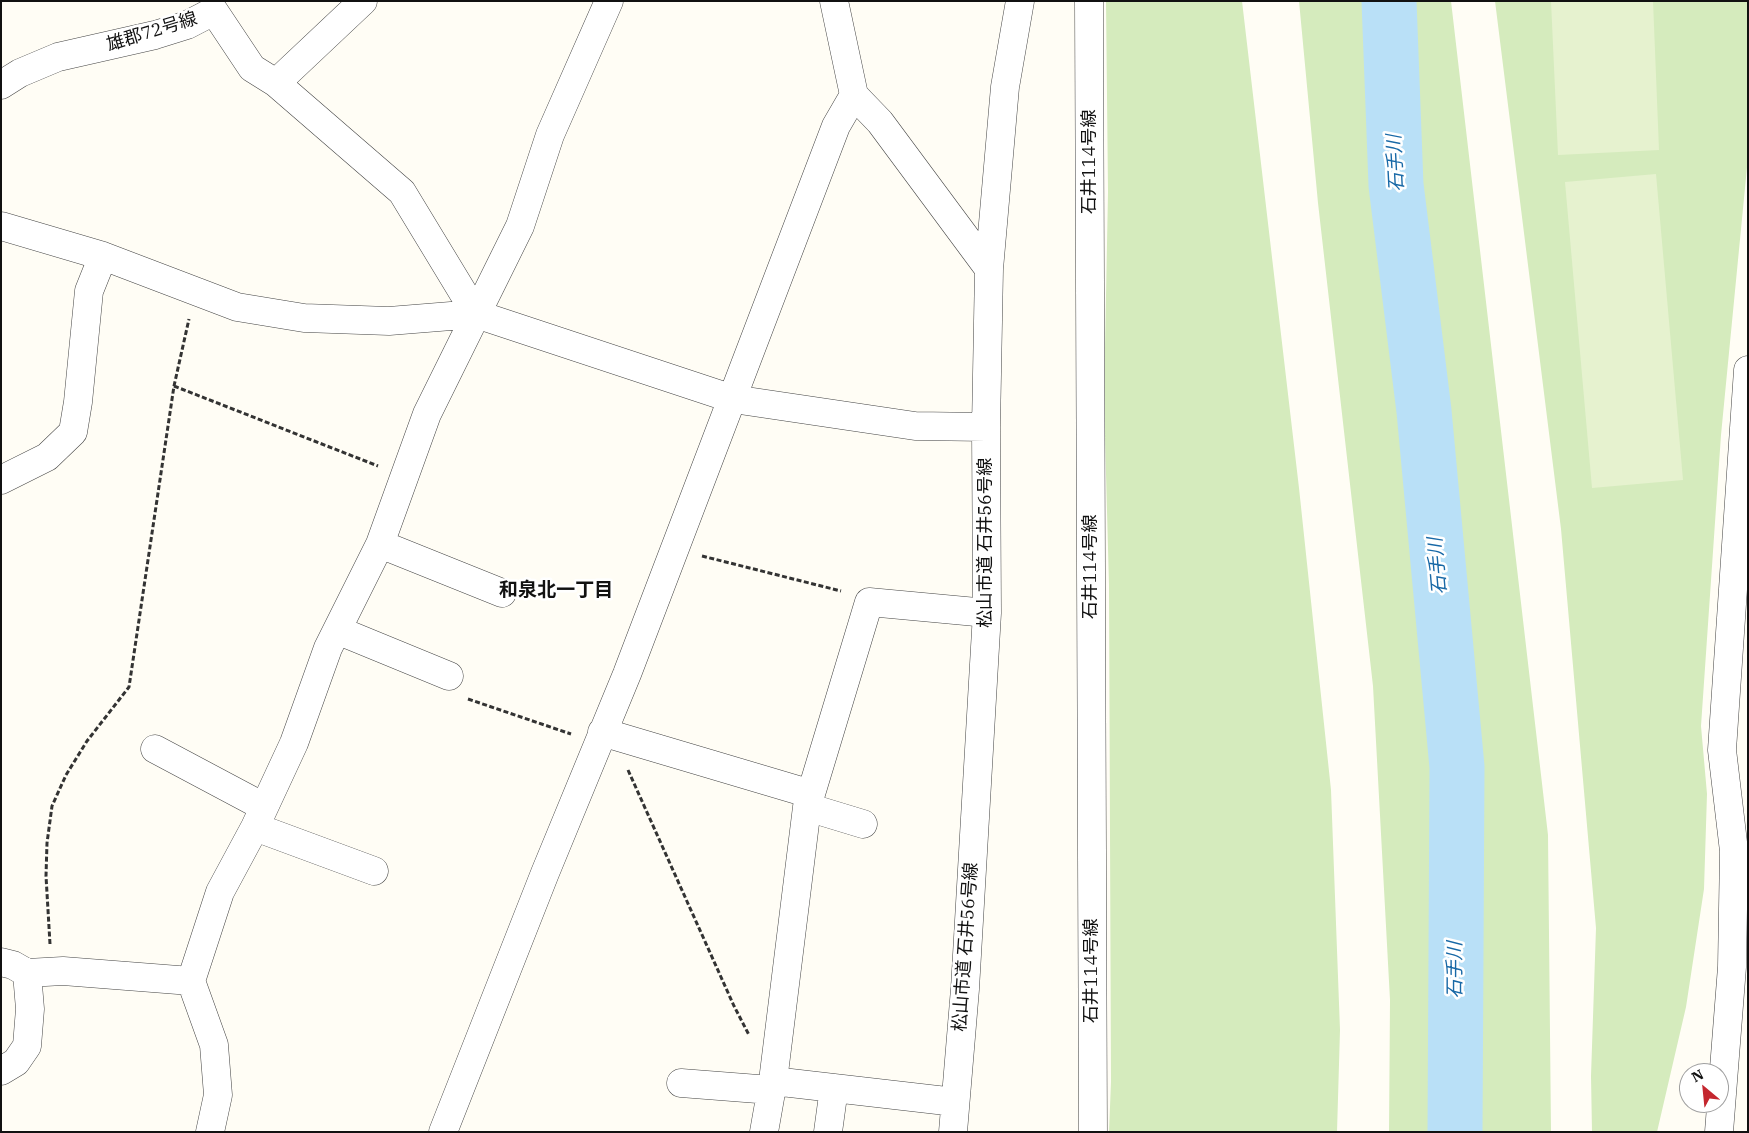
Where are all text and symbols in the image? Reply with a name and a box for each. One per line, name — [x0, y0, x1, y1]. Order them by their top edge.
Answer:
street label: 雄郡72号線 — [104, 8, 200, 56]
street label: 石井114号線 — [1079, 110, 1101, 214]
water label: 石手川 — [1383, 134, 1409, 192]
street label: 松山市道 石井56号線 — [975, 458, 997, 628]
street label: 石井114号線 — [1080, 515, 1102, 619]
water label: 石手川 — [1424, 537, 1452, 595]
district label: 和泉北一丁目 — [499, 580, 613, 602]
street label: 松山市道 石井56号線 — [949, 862, 983, 1032]
street label: 石井114号線 — [1081, 919, 1103, 1023]
water label: 石手川 — [1445, 942, 1467, 998]
north arrow — [1679, 1063, 1729, 1113]
text: N — [1688, 1065, 1707, 1086]

